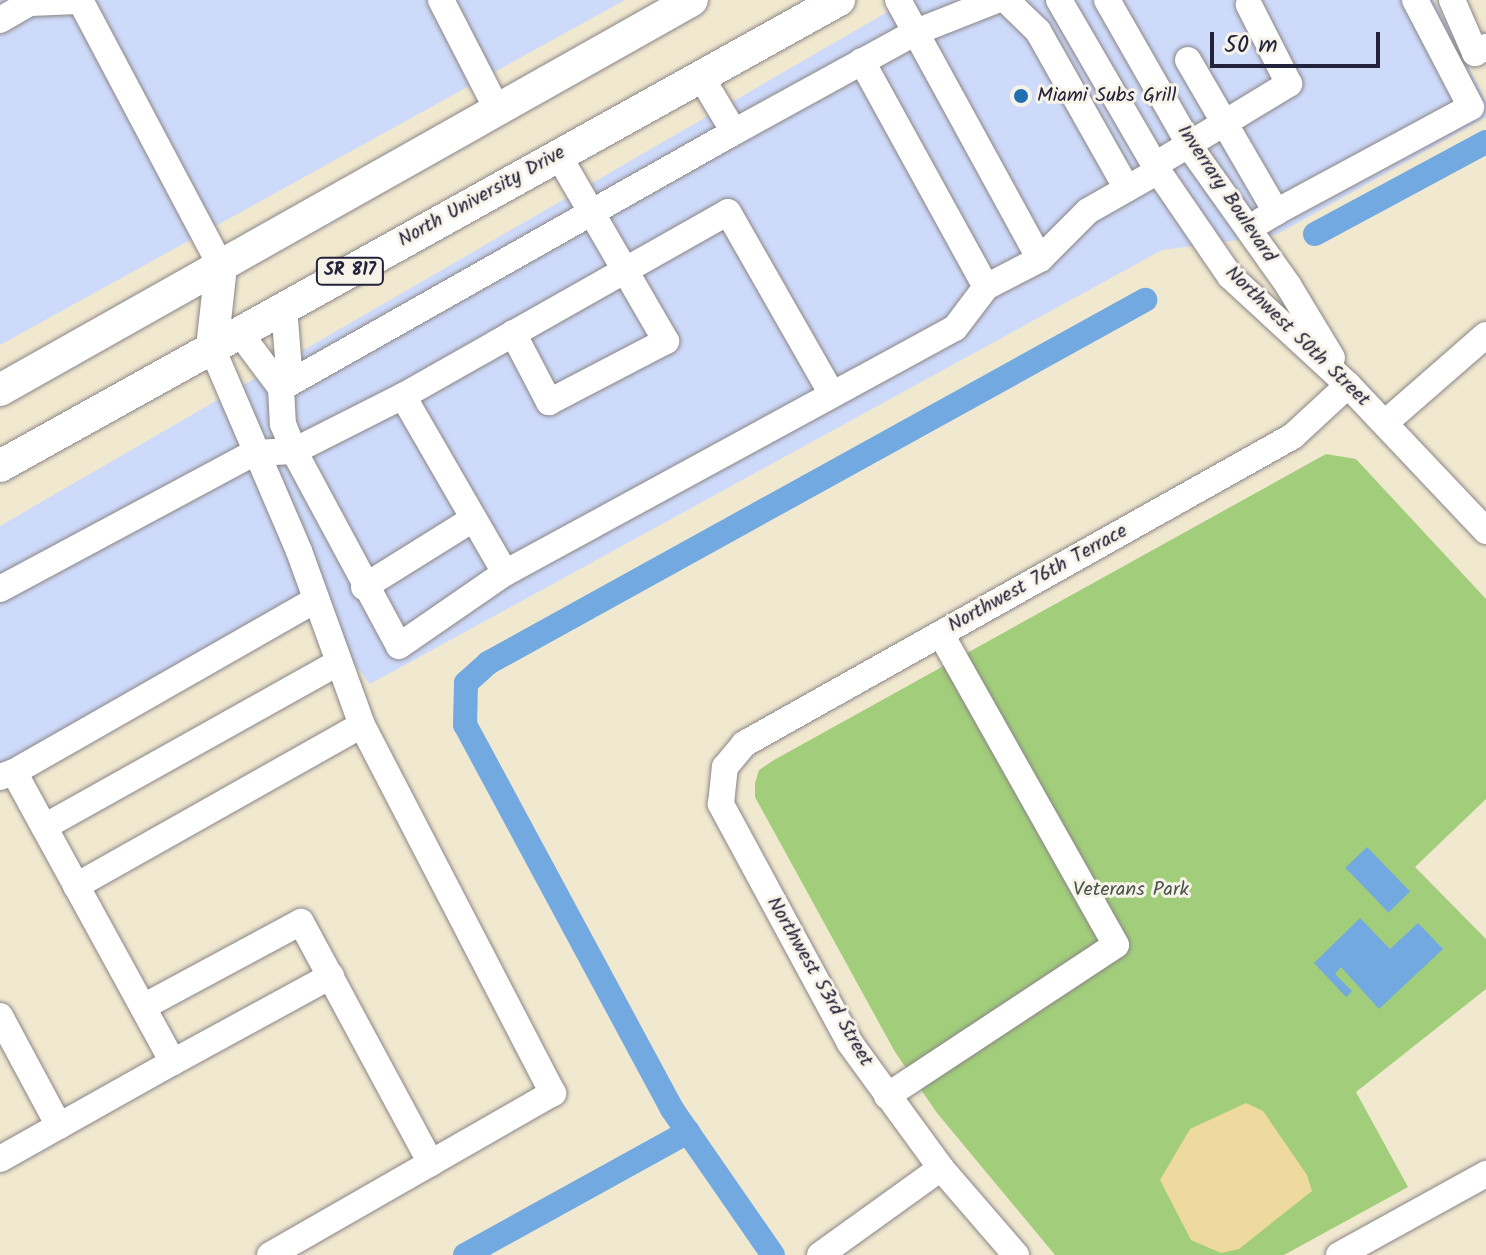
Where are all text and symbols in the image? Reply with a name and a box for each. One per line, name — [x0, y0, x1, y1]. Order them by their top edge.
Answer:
scale bar — [1214, 16, 1384, 66]
text: 50 m — [1224, 26, 1278, 65]
place label: Miami Subs Grill — [1037, 84, 1176, 108]
marker: Miami Subs Grill — [1012, 87, 1030, 105]
street label: Inverrary Boulevard — [1171, 121, 1281, 267]
street label: North University Drive — [394, 141, 570, 253]
road number: SR 817 — [314, 257, 386, 285]
street label: Northwest 50th Street — [1219, 262, 1375, 412]
street label: Northwest 76th Terrace — [944, 520, 1132, 638]
park label: Veterans Park — [1073, 878, 1189, 902]
street label: Northwest 53rd Street — [761, 893, 877, 1071]

